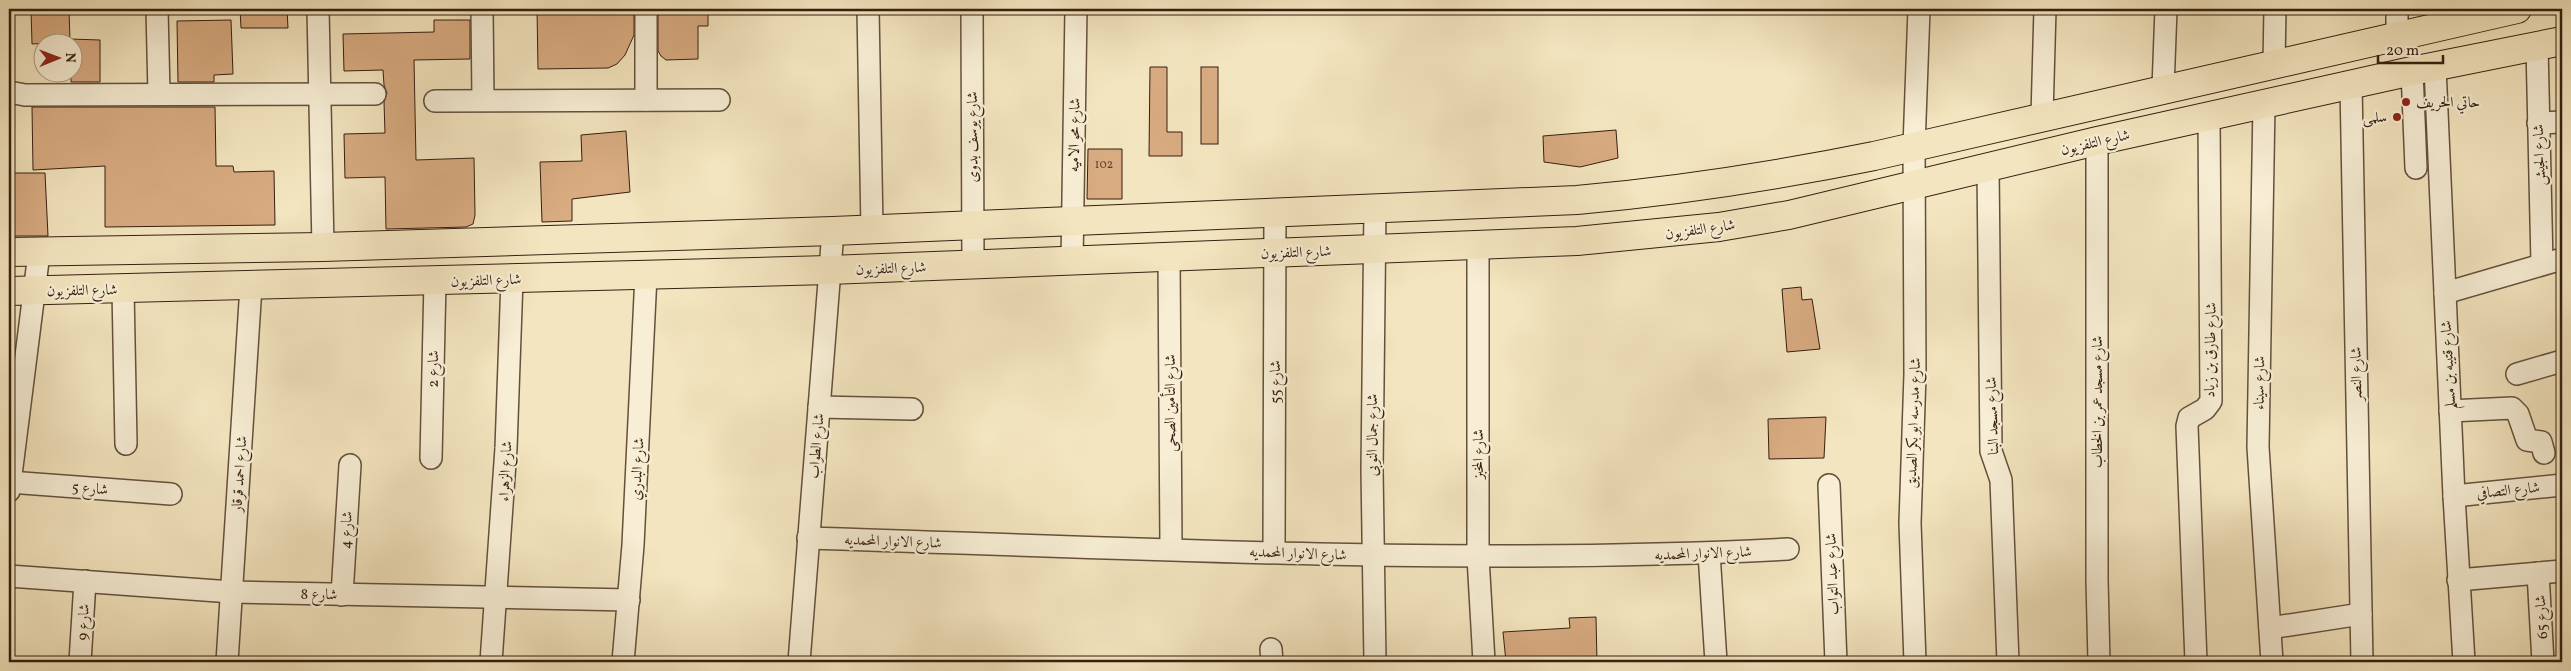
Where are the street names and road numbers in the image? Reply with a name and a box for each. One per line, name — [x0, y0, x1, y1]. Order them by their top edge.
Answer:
street label: شارع يوسف بدوى — [963, 92, 985, 182]
street label: شارع محو الاميه — [1064, 98, 1088, 172]
street label: شارع الجيش — [2529, 124, 2553, 186]
street label: شارع التلفزيون — [2058, 125, 2132, 163]
street label: شارع التلفزيون — [1664, 215, 1737, 247]
street label: شارع التلفزيون — [1260, 242, 1332, 266]
street label: شارع التلفزيون — [855, 258, 927, 282]
street label: شارع التلفزيون — [450, 270, 522, 294]
street label: شارع التلفزيون — [46, 280, 118, 304]
street label: شارع طارق بن زياد — [2200, 302, 2224, 398]
street label: شارع قتيبه بن مسلم — [2437, 320, 2465, 410]
street label: شارع مسجد عمر بن الخطاب — [2088, 336, 2110, 468]
street label: شارع النصر — [2347, 347, 2370, 403]
street label: شارع 2 — [424, 350, 446, 388]
street label: شارع التأمين الصحى — [1159, 354, 1183, 452]
street label: شارع سيناء — [2250, 356, 2272, 410]
street label: شارع مدرسه ابو بكر الصديق — [1902, 357, 1928, 489]
street label: شارع 55 — [1266, 360, 1288, 404]
street label: شارع مسجد البنا — [1982, 377, 2006, 455]
street label: شارع جمال النوبى — [1363, 394, 1385, 476]
street label: شارع الطواب — [804, 413, 832, 480]
street label: شارع المخبز — [1469, 429, 1491, 481]
street label: شارع احمد قرقار — [227, 435, 255, 515]
street label: شارع البدري — [626, 437, 652, 501]
street label: شارع الزهراء — [494, 440, 520, 502]
street label: شارع 5 — [71, 478, 109, 502]
street label: شارع التصافي — [2475, 478, 2541, 506]
street label: شارع 4 — [336, 511, 360, 550]
street label: شارع الانوار المحمديه — [844, 530, 942, 556]
street label: شارع عبد التواب — [1822, 533, 1846, 615]
street label: شارع الانوار المحمديه — [1249, 542, 1347, 568]
street label: شارع الانوار المحمديه — [1654, 542, 1752, 568]
street label: شارع 8 — [300, 585, 337, 607]
street label: شارع 65 — [2531, 594, 2555, 639]
street label: شارع 9 — [73, 603, 97, 641]

